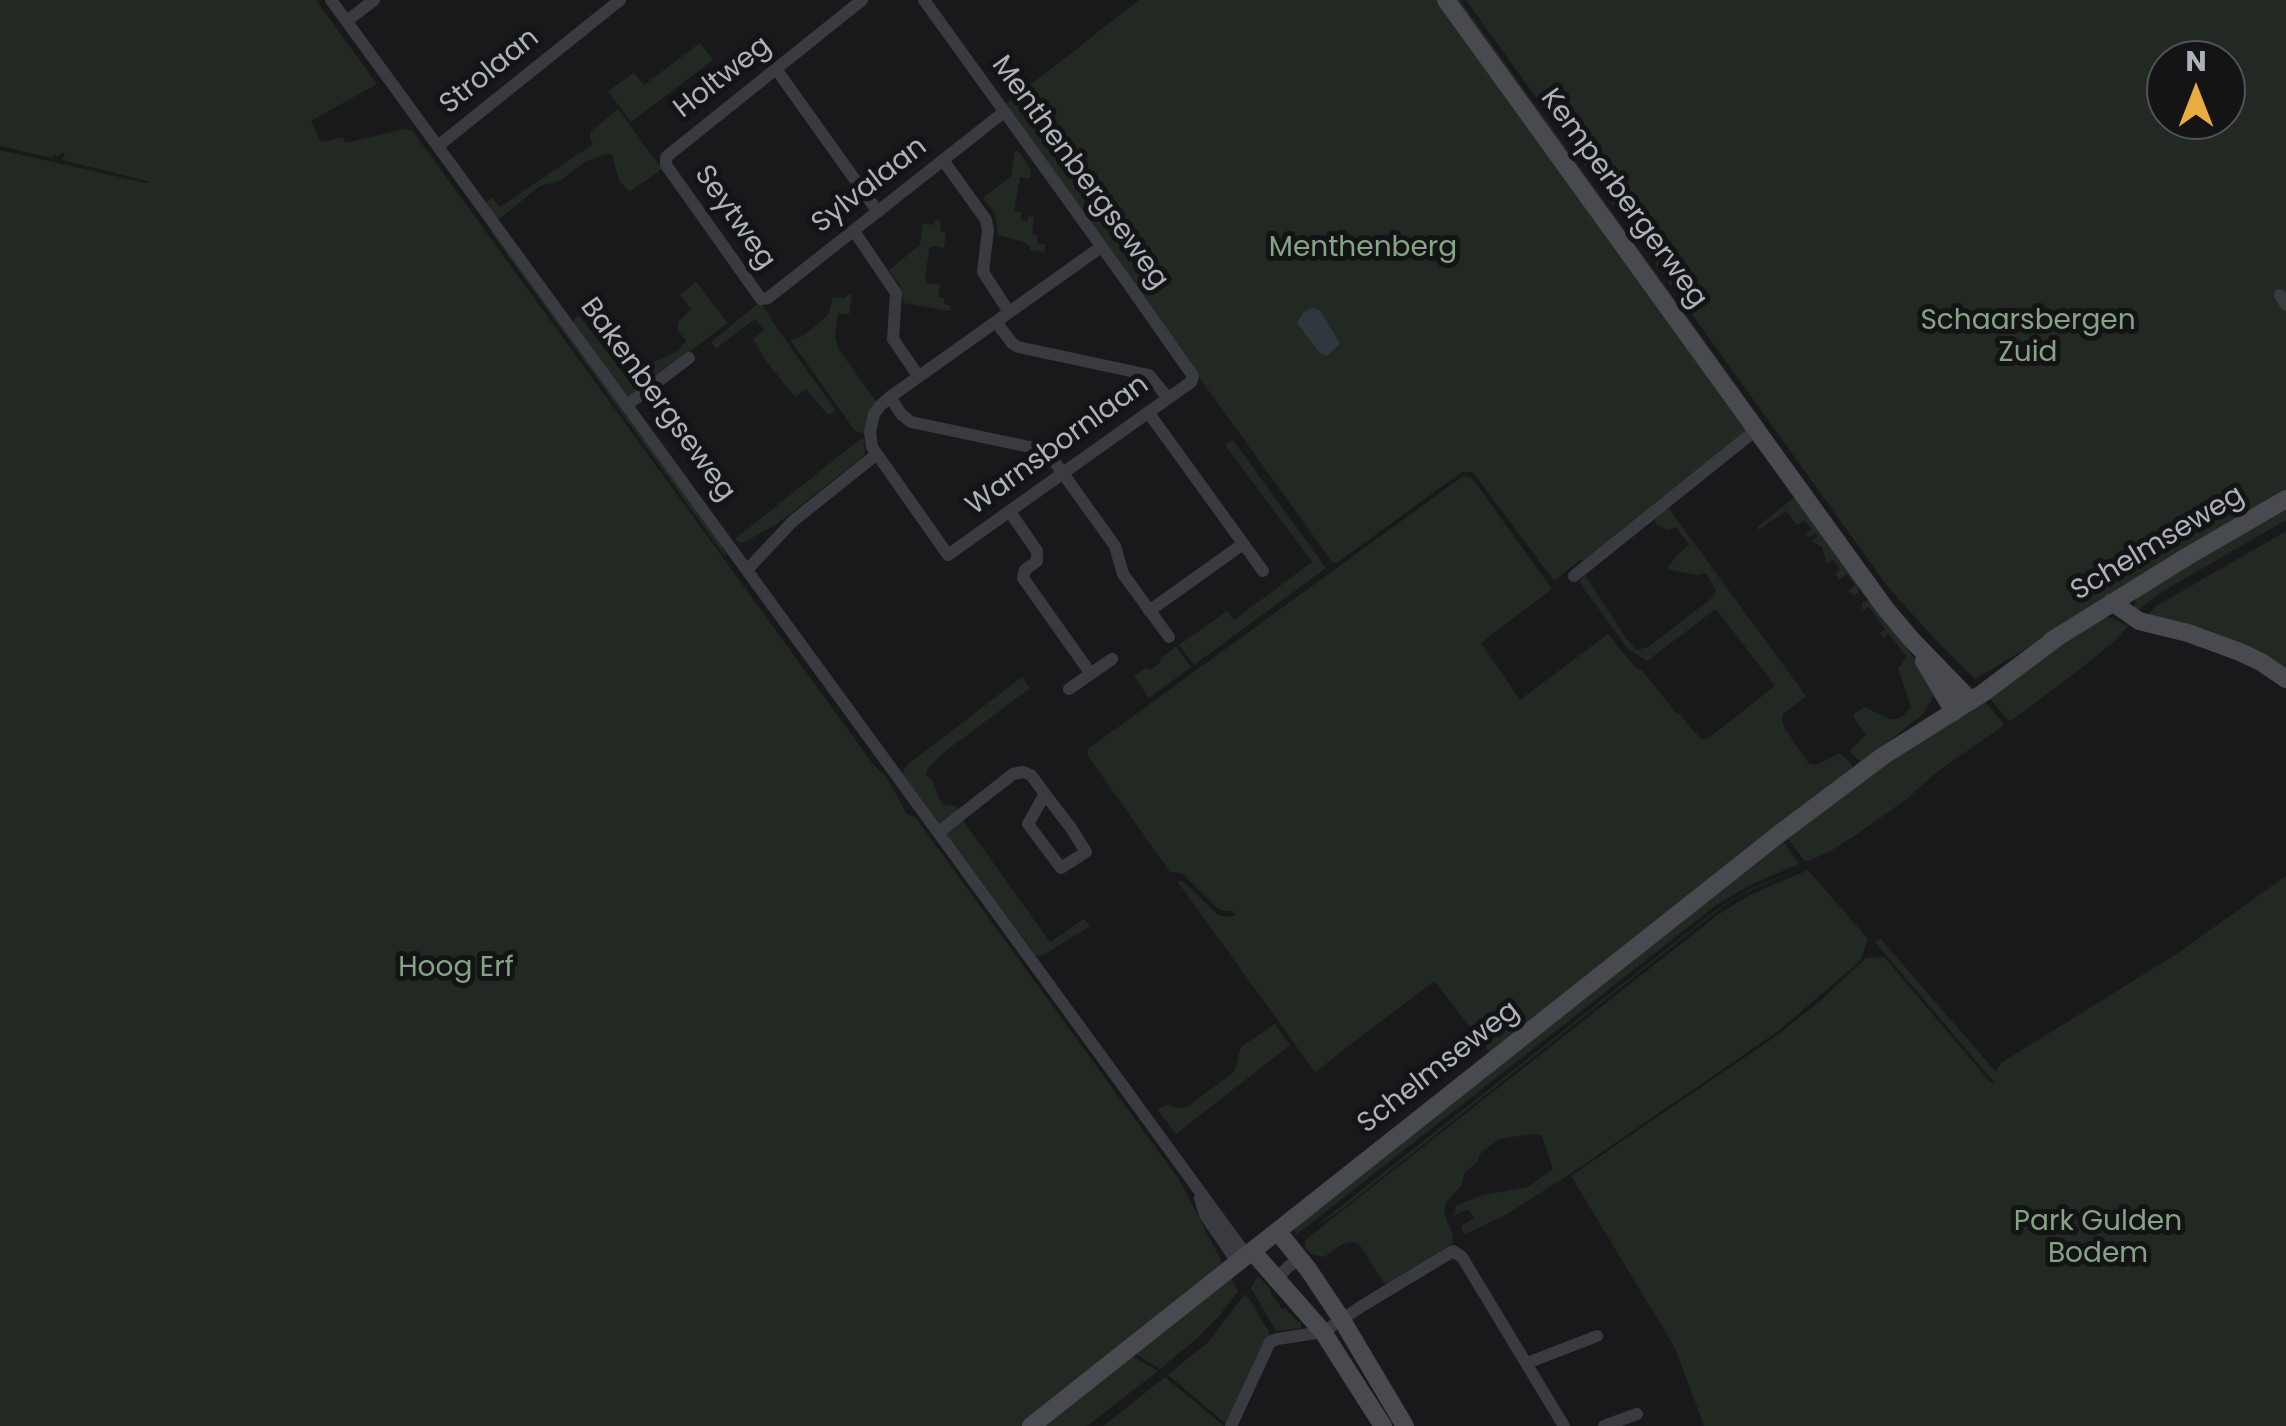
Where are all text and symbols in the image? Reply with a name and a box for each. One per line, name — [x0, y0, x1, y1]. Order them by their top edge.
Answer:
street label: Strolaan — [434, 22, 546, 122]
street label: Holtweg — [668, 30, 778, 126]
north arrow — [2146, 40, 2246, 140]
text: N — [2185, 42, 2207, 81]
street label: Menthenbergseweg — [983, 50, 1175, 296]
street label: Kemperbergerweg — [1532, 83, 1714, 315]
street label: Sylvalaan — [806, 131, 934, 241]
street label: Seytweg — [686, 160, 782, 276]
park label: Menthenberg — [1269, 232, 1457, 266]
street label: Bakenbergseweg — [572, 292, 742, 508]
park label: Schaarsbergen Zuid — [1920, 305, 2136, 371]
street label: Warnsbornlaan — [960, 369, 1156, 523]
street label: Schelmseweg — [2065, 479, 2251, 609]
park label: Hoog Erf — [398, 952, 514, 986]
street label: Schelmseweg — [1352, 995, 1526, 1141]
park label: Park Gulden Bodem — [2014, 1206, 2182, 1272]

